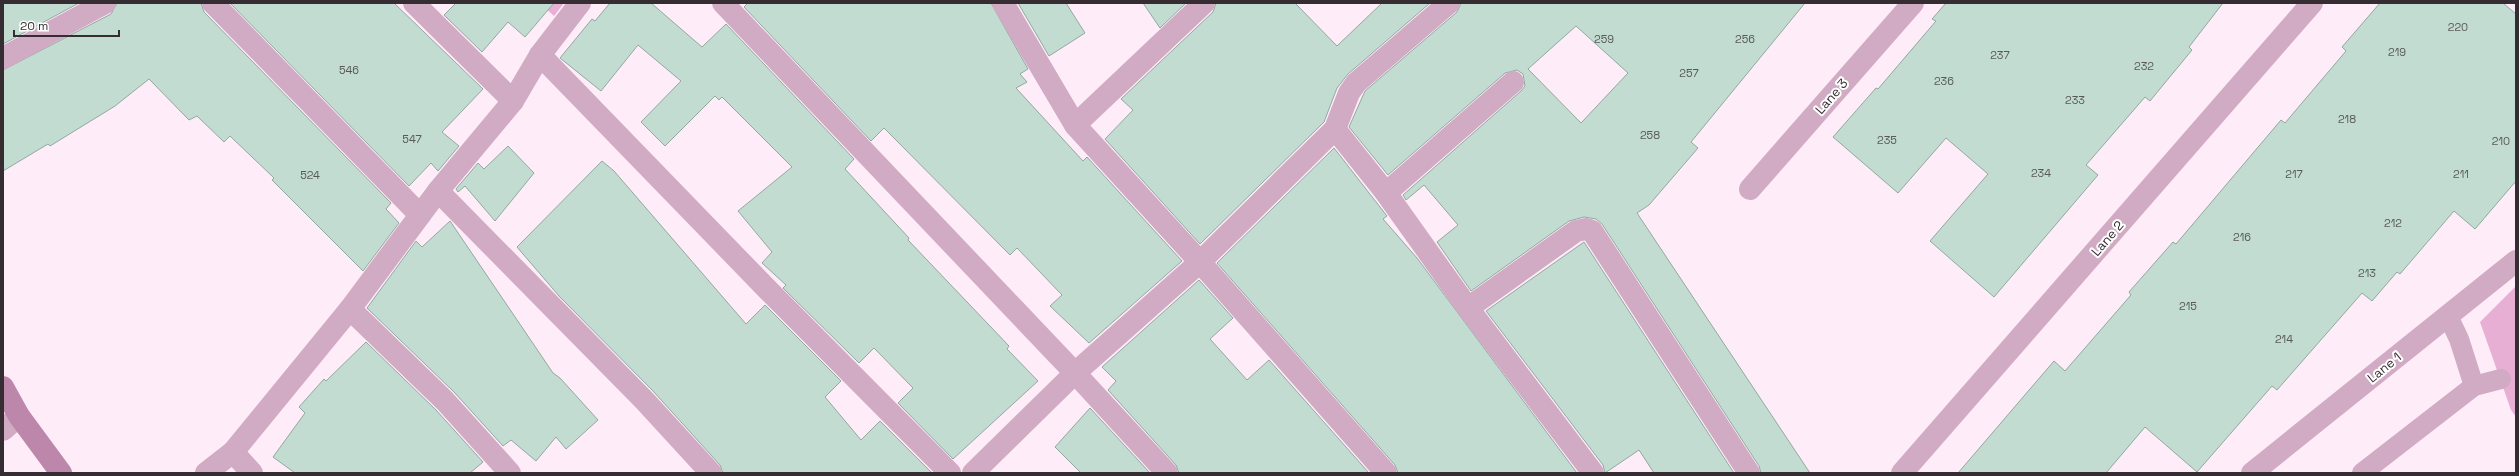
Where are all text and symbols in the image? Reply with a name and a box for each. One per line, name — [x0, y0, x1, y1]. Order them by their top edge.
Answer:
scale bar — [14, 12, 119, 38]
text: 20 m — [20, 18, 48, 34]
house number: 220 — [2448, 20, 2468, 34]
house number: 259 — [1594, 32, 1614, 46]
house number: 256 — [1735, 32, 1755, 46]
house number: 219 — [2388, 45, 2406, 59]
house number: 237 — [1990, 48, 2010, 62]
house number: 232 — [2134, 59, 2154, 73]
house number: 546 — [339, 63, 359, 77]
house number: 257 — [1679, 66, 1699, 80]
house number: 236 — [1934, 74, 1954, 88]
street label: Lane 3 — [1811, 75, 1851, 118]
house number: 233 — [2065, 93, 2085, 107]
house number: 218 — [2338, 112, 2356, 126]
house number: 258 — [1640, 128, 1660, 142]
house number: 547 — [402, 132, 422, 146]
house number: 235 — [1877, 133, 1897, 147]
house number: 210 — [2492, 134, 2510, 148]
house number: 234 — [2031, 166, 2051, 180]
house number: 217 — [2285, 167, 2303, 181]
house number: 211 — [2453, 167, 2469, 181]
house number: 524 — [300, 168, 320, 182]
house number: 212 — [2384, 216, 2402, 230]
street label: Lane 2 — [2087, 217, 2127, 260]
house number: 216 — [2233, 230, 2251, 244]
house number: 213 — [2358, 266, 2376, 280]
house number: 215 — [2179, 299, 2197, 313]
house number: 214 — [2275, 332, 2293, 346]
street label: Lane 1 — [2364, 349, 2405, 386]

